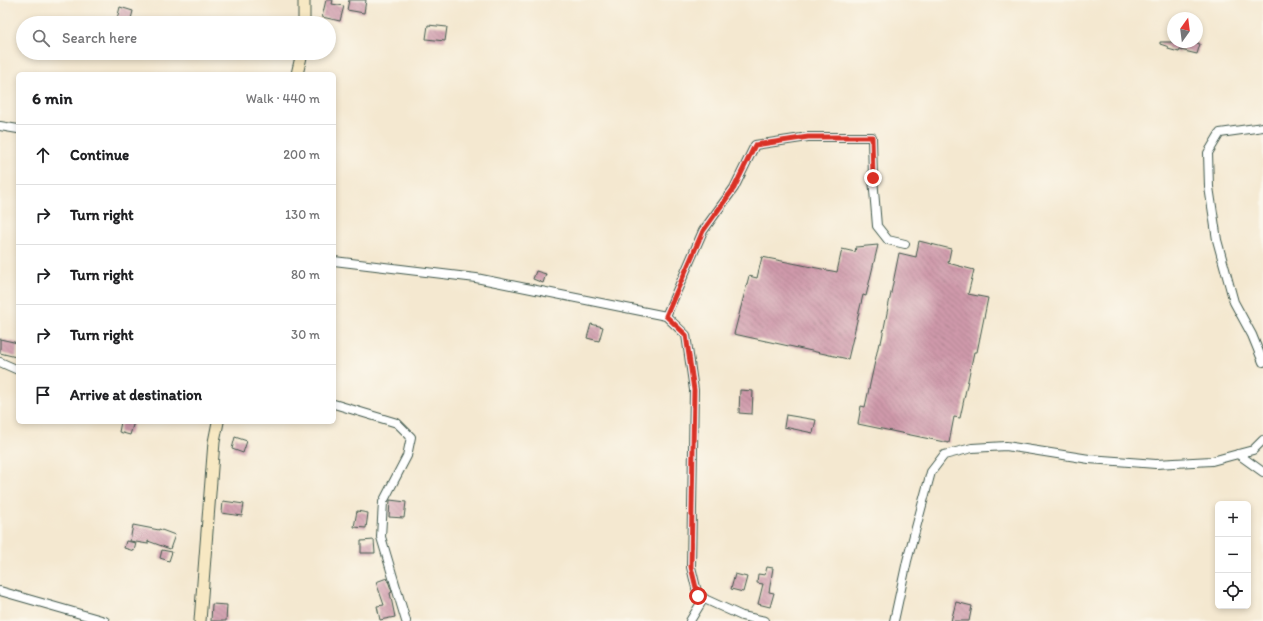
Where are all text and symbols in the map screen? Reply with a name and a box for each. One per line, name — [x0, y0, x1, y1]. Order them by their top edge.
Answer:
north arrow — [1167, 12, 1203, 48]
search box — [16, 16, 336, 60]
icon: search — [30, 27, 52, 49]
text: Search here — [62, 29, 137, 47]
text: 6 min — [32, 88, 73, 108]
text: Walk · 440 m — [246, 91, 320, 106]
icon: ahead — [32, 144, 54, 166]
text: Continue — [70, 146, 129, 164]
text: 200 m — [283, 147, 320, 162]
route end — [864, 169, 882, 187]
icon: right — [32, 204, 54, 226]
text: Turn right — [70, 206, 134, 224]
text: 130 m — [285, 207, 320, 222]
icon: right — [32, 264, 54, 286]
text: Turn right — [70, 266, 134, 284]
text: 80 m — [291, 267, 320, 282]
icon: right — [32, 324, 54, 346]
text: Turn right — [70, 326, 134, 344]
text: 30 m — [291, 327, 320, 342]
icon: arrive — [32, 384, 54, 406]
text: Arrive at destination — [70, 386, 202, 404]
map controls — [1215, 501, 1251, 609]
button: + — [1215, 501, 1251, 537]
button: − — [1215, 537, 1251, 573]
button: locate — [1215, 573, 1251, 609]
route start — [689, 587, 707, 605]

